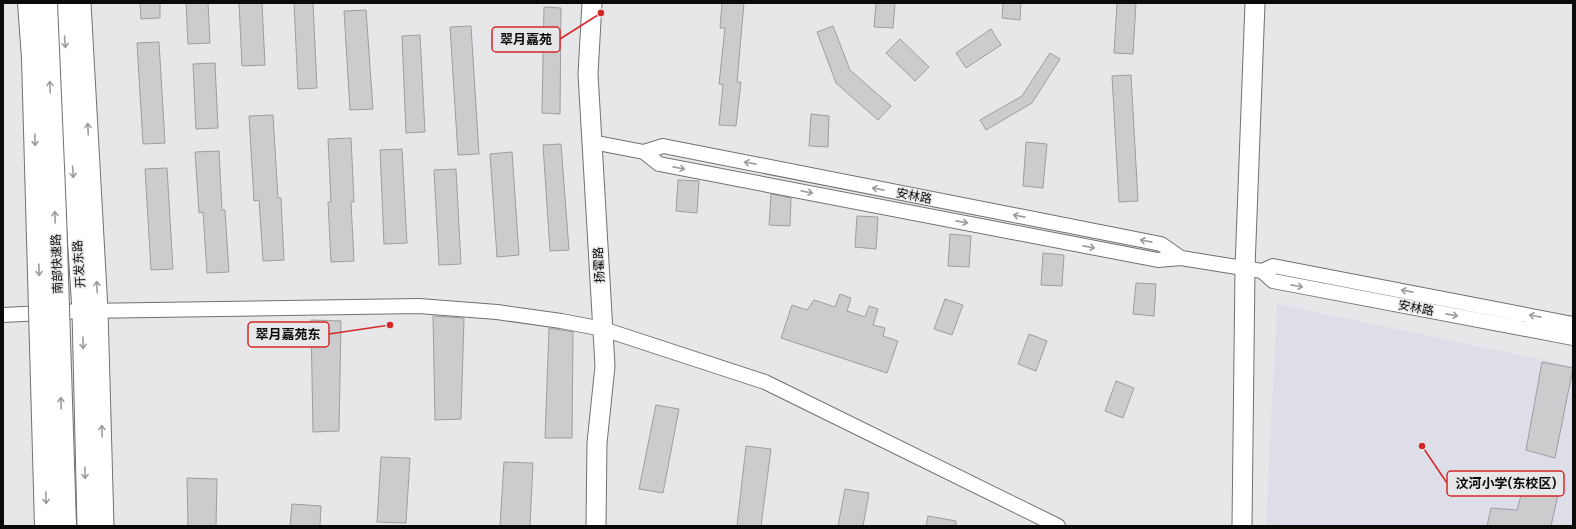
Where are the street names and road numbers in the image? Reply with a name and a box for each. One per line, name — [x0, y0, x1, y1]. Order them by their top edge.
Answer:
street label: 安林路 — [895, 186, 933, 206]
street label: 南部快速路 — [49, 234, 65, 294]
street label: 开发东路 — [70, 240, 88, 288]
street label: 扬霍路 — [591, 247, 607, 283]
street label: 安林路 — [1397, 298, 1435, 318]

